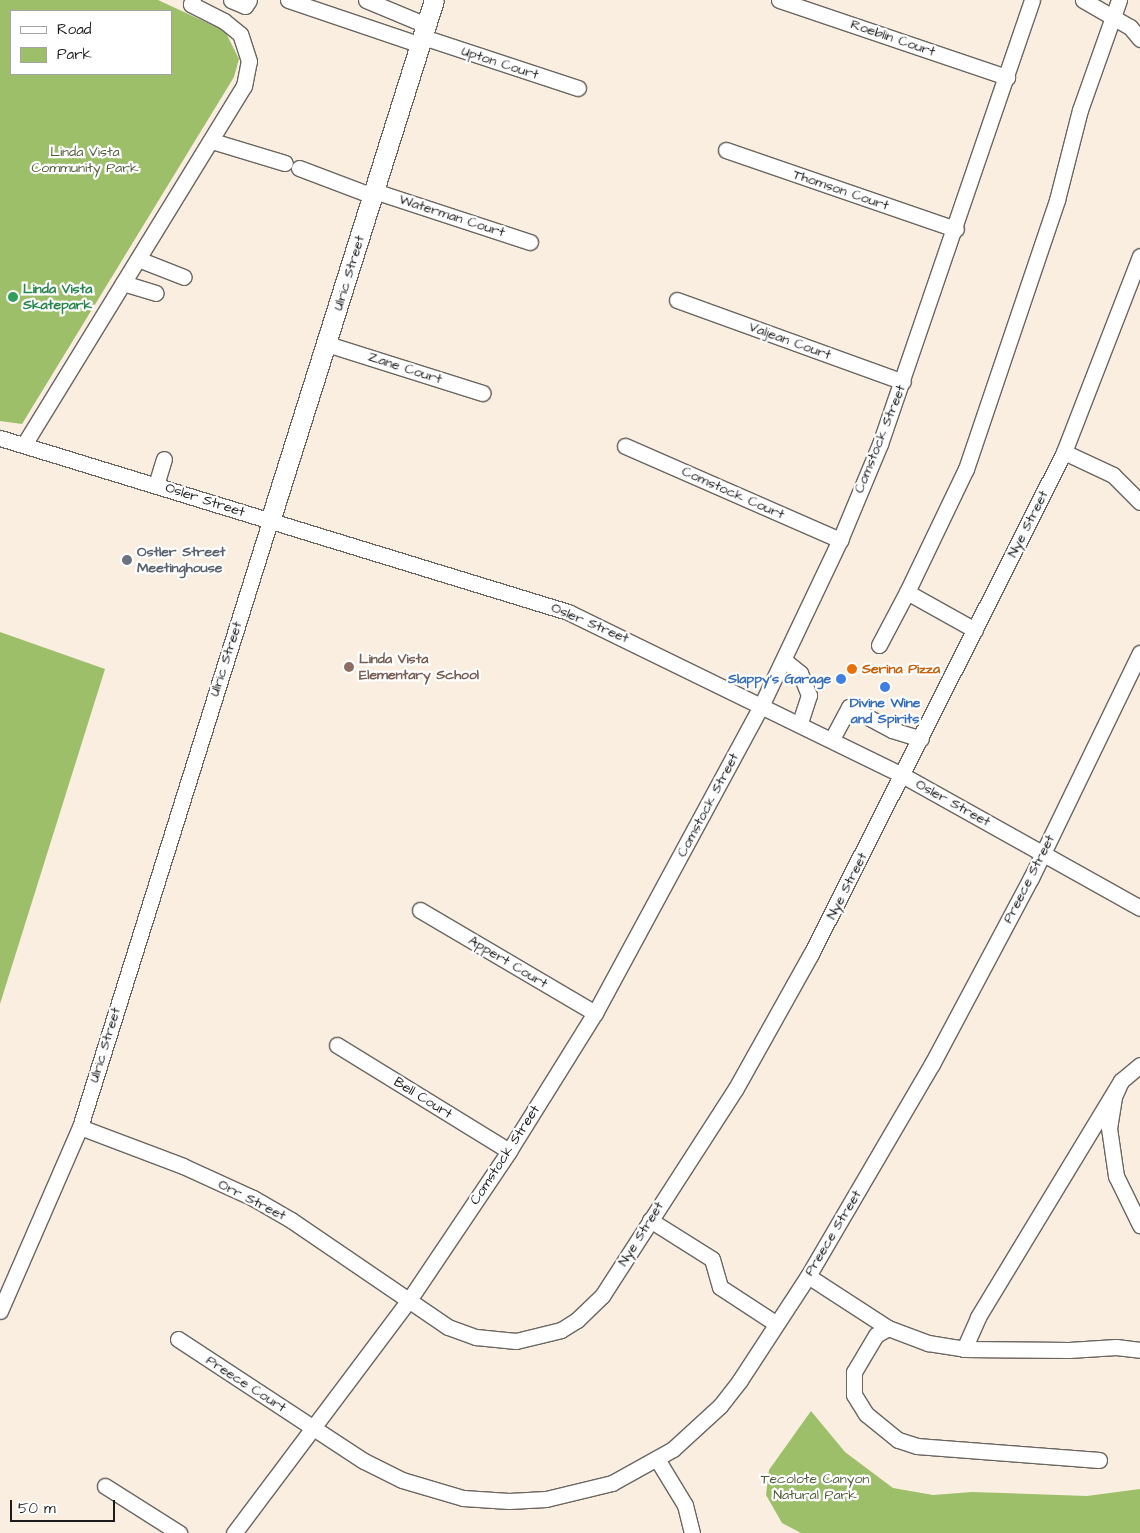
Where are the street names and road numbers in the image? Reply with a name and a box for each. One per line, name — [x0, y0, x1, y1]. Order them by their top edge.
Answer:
street label: Roeblin Court — [848, 16, 938, 60]
street label: Upton Court — [459, 43, 541, 83]
street label: Thomson Court — [791, 166, 891, 214]
street label: Waterman Court — [397, 191, 507, 241]
street label: Ulric Street — [330, 233, 368, 313]
street label: Valjean Court — [747, 318, 833, 364]
street label: Zane Court — [366, 348, 444, 388]
street label: Comstock Street — [851, 382, 909, 496]
street label: Comstock Court — [679, 463, 787, 523]
street label: Osler Street — [163, 479, 247, 521]
street label: Nye Street — [1004, 488, 1052, 560]
street label: Osler Street — [549, 599, 631, 647]
street label: Ulric Street — [206, 620, 246, 698]
street label: Comstock Street — [673, 750, 743, 860]
street label: Osler Street — [913, 776, 993, 830]
street label: Preece Street — [999, 832, 1059, 926]
street label: Nye Street — [823, 850, 871, 922]
street label: Appert Court — [465, 932, 551, 992]
street label: Ulric Street — [86, 1005, 124, 1085]
street label: Bell Court — [391, 1073, 455, 1123]
street label: Comstock Street — [467, 1102, 543, 1208]
street label: Orr Street — [215, 1176, 289, 1224]
street label: Preece Street — [801, 1187, 865, 1279]
street label: Nye Street — [615, 1199, 667, 1269]
street label: Preece Court — [203, 1352, 289, 1416]

